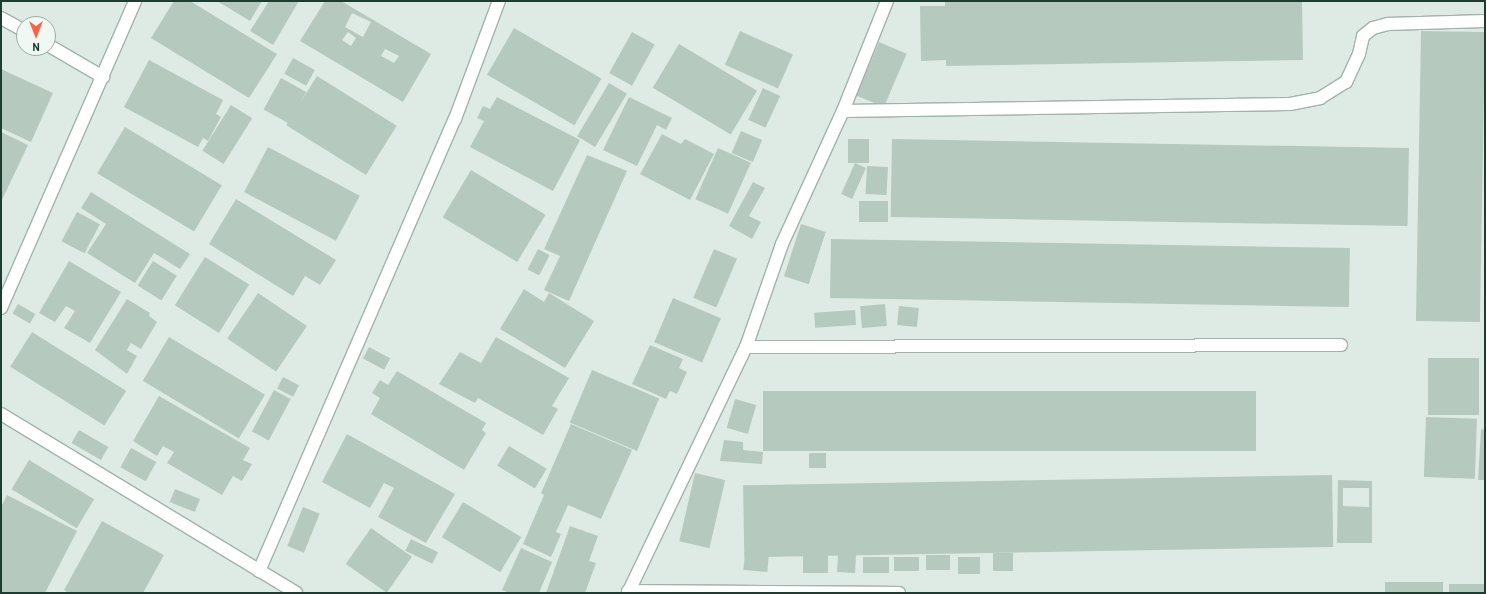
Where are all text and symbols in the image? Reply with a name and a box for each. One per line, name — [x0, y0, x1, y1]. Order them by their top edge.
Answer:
north arrow — [16, 16, 56, 56]
text: N — [32, 41, 40, 54]

